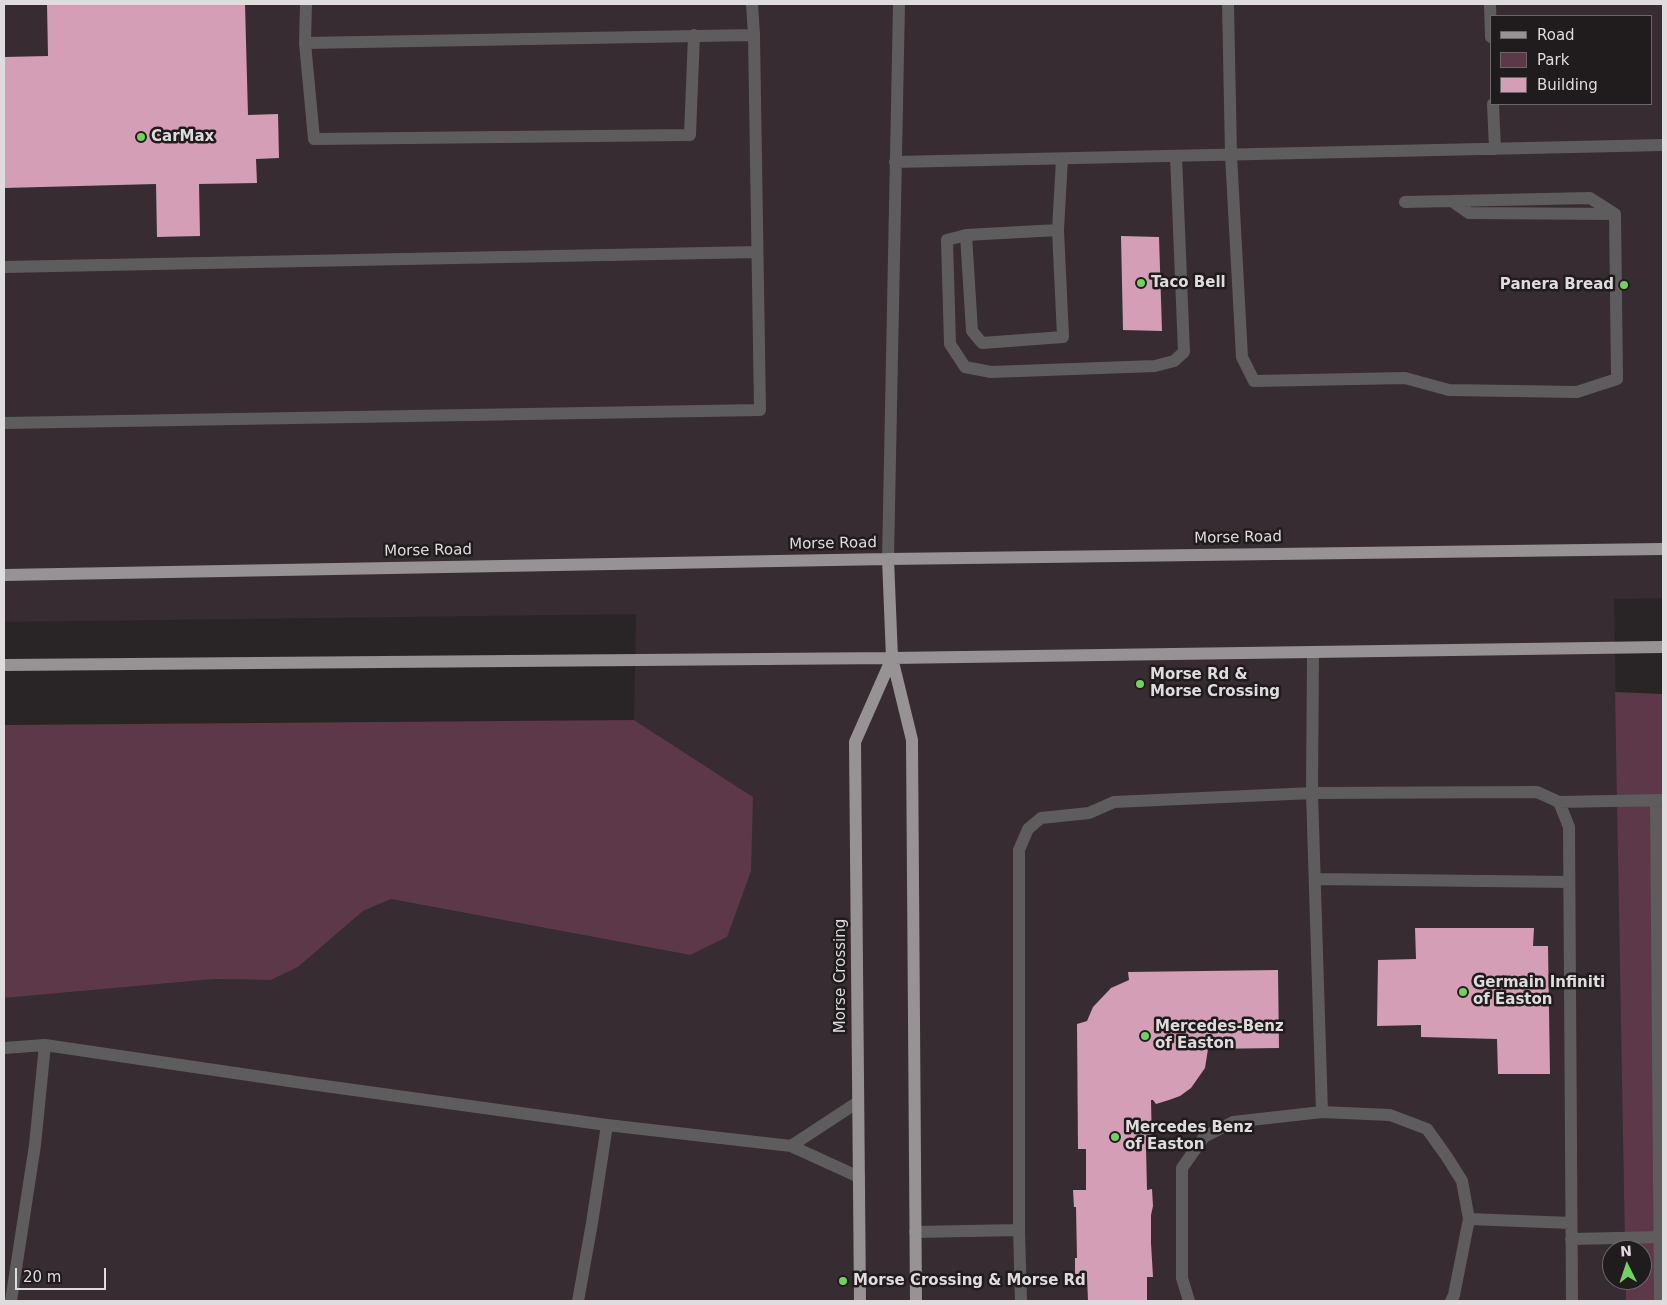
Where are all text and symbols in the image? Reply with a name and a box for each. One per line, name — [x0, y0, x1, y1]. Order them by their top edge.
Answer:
legend — [1490, 15, 1652, 105]
text: Road — [1537, 26, 1575, 44]
text: Park — [1537, 51, 1569, 69]
text: Building — [1537, 76, 1598, 94]
place label: CarMax — [151, 128, 214, 146]
marker: CarMax — [135, 131, 147, 143]
place label: Taco Bell — [1151, 274, 1226, 292]
place label: Panera Bread — [1500, 276, 1614, 294]
marker: Taco Bell — [1135, 277, 1147, 289]
marker: Panera Bread — [1618, 279, 1630, 291]
street label: Morse Road — [1194, 528, 1282, 548]
street label: Morse Road — [789, 534, 877, 554]
street label: Morse Road — [384, 541, 472, 561]
place label: Morse Rd & Morse Crossing — [1150, 666, 1280, 701]
marker: Morse Rd & Morse Crossing — [1134, 678, 1146, 690]
street label: Morse Crossing — [832, 919, 850, 1033]
place label: Germain Infiniti of Easton — [1473, 974, 1605, 1009]
marker: Germain Infiniti of Easton — [1457, 986, 1469, 998]
place label: Mercedes-Benz of Easton — [1155, 1018, 1284, 1053]
marker: Mercedes-Benz of Easton — [1139, 1030, 1151, 1042]
place label: Mercedes Benz of Easton — [1125, 1119, 1253, 1154]
marker: Mercedes Benz of Easton — [1109, 1131, 1121, 1143]
north arrow — [1602, 1240, 1652, 1290]
text: N — [1620, 1243, 1632, 1259]
scale bar — [18, 1258, 109, 1290]
text: 20 m — [23, 1268, 61, 1286]
place label: Morse Crossing & Morse Rd — [853, 1272, 1086, 1290]
marker: Morse Crossing & Morse Rd — [837, 1275, 849, 1287]

